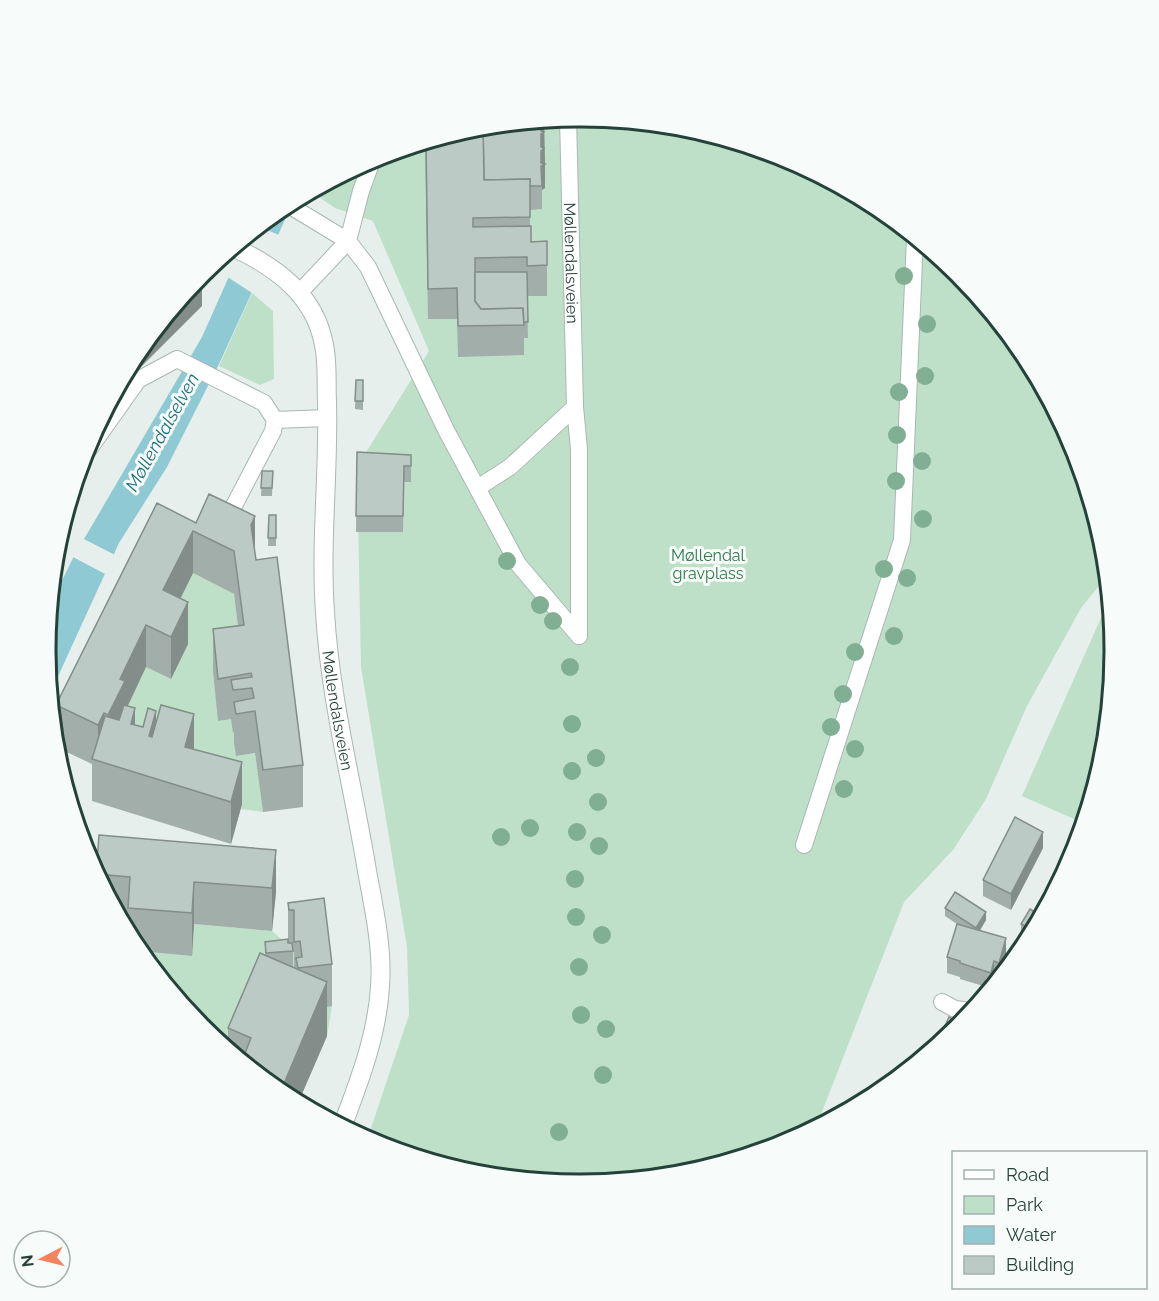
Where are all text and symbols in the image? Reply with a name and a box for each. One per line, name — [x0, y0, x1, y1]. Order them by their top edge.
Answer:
street label: Møllendalsveien — [561, 202, 582, 324]
water label: Møllendalselven — [121, 369, 203, 495]
park label: Møllendal gravplass — [671, 546, 746, 583]
street label: Møllendalsveien — [319, 649, 357, 772]
legend — [952, 1151, 1147, 1289]
text: Road — [1006, 1164, 1049, 1185]
text: Park — [1006, 1194, 1043, 1215]
text: Water — [1006, 1224, 1057, 1245]
north arrow — [12, 1229, 72, 1289]
text: N — [17, 1254, 38, 1268]
text: Building — [1006, 1254, 1074, 1275]

